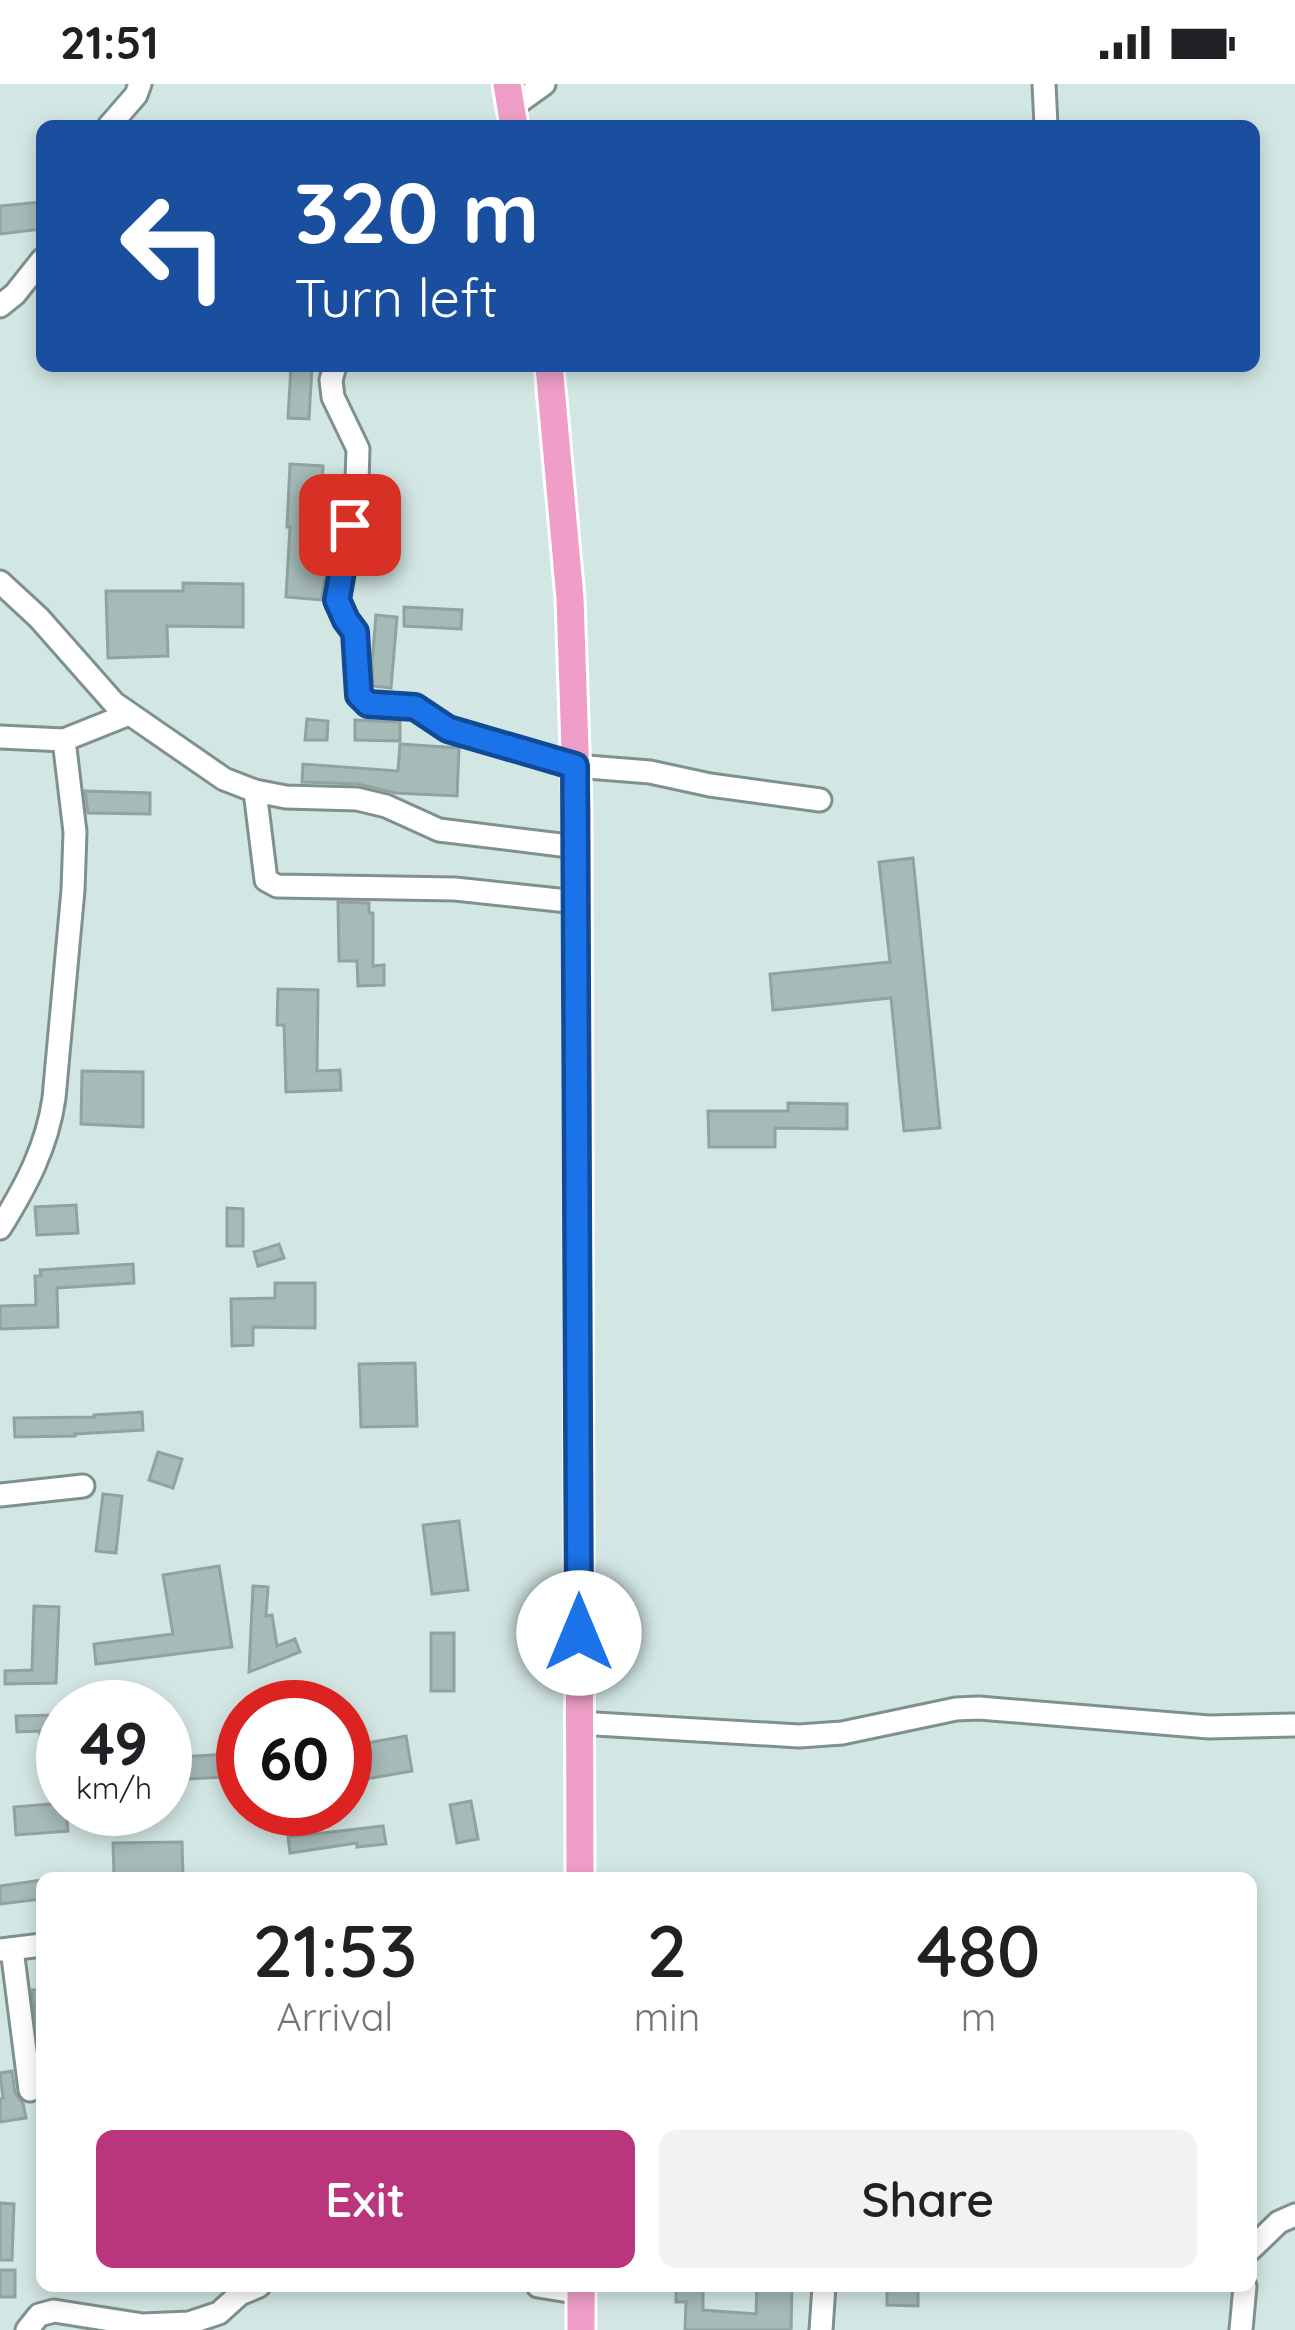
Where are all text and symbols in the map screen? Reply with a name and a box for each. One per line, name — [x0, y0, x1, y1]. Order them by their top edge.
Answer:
text: 21:51 — [60, 14, 159, 70]
text: 320 m — [294, 159, 539, 264]
icon: left — [96, 168, 252, 324]
text: Turn left — [294, 263, 498, 331]
pin — [299, 474, 401, 576]
icon: arrive — [317, 492, 383, 558]
position arrow — [516, 1570, 642, 1696]
speed limit sign: 60 — [216, 1680, 372, 1836]
text: 49 — [80, 1705, 148, 1780]
text: km/h — [76, 1769, 152, 1807]
text: 21:53 — [252, 1905, 417, 1995]
text: 2 — [647, 1905, 687, 1995]
text: 480 — [917, 1905, 1041, 1995]
text: Arrival — [276, 1992, 393, 2041]
text: min — [634, 1992, 700, 2041]
text: m — [961, 1992, 996, 2041]
button: Exit — [96, 2130, 635, 2268]
button: Share — [659, 2130, 1197, 2268]

